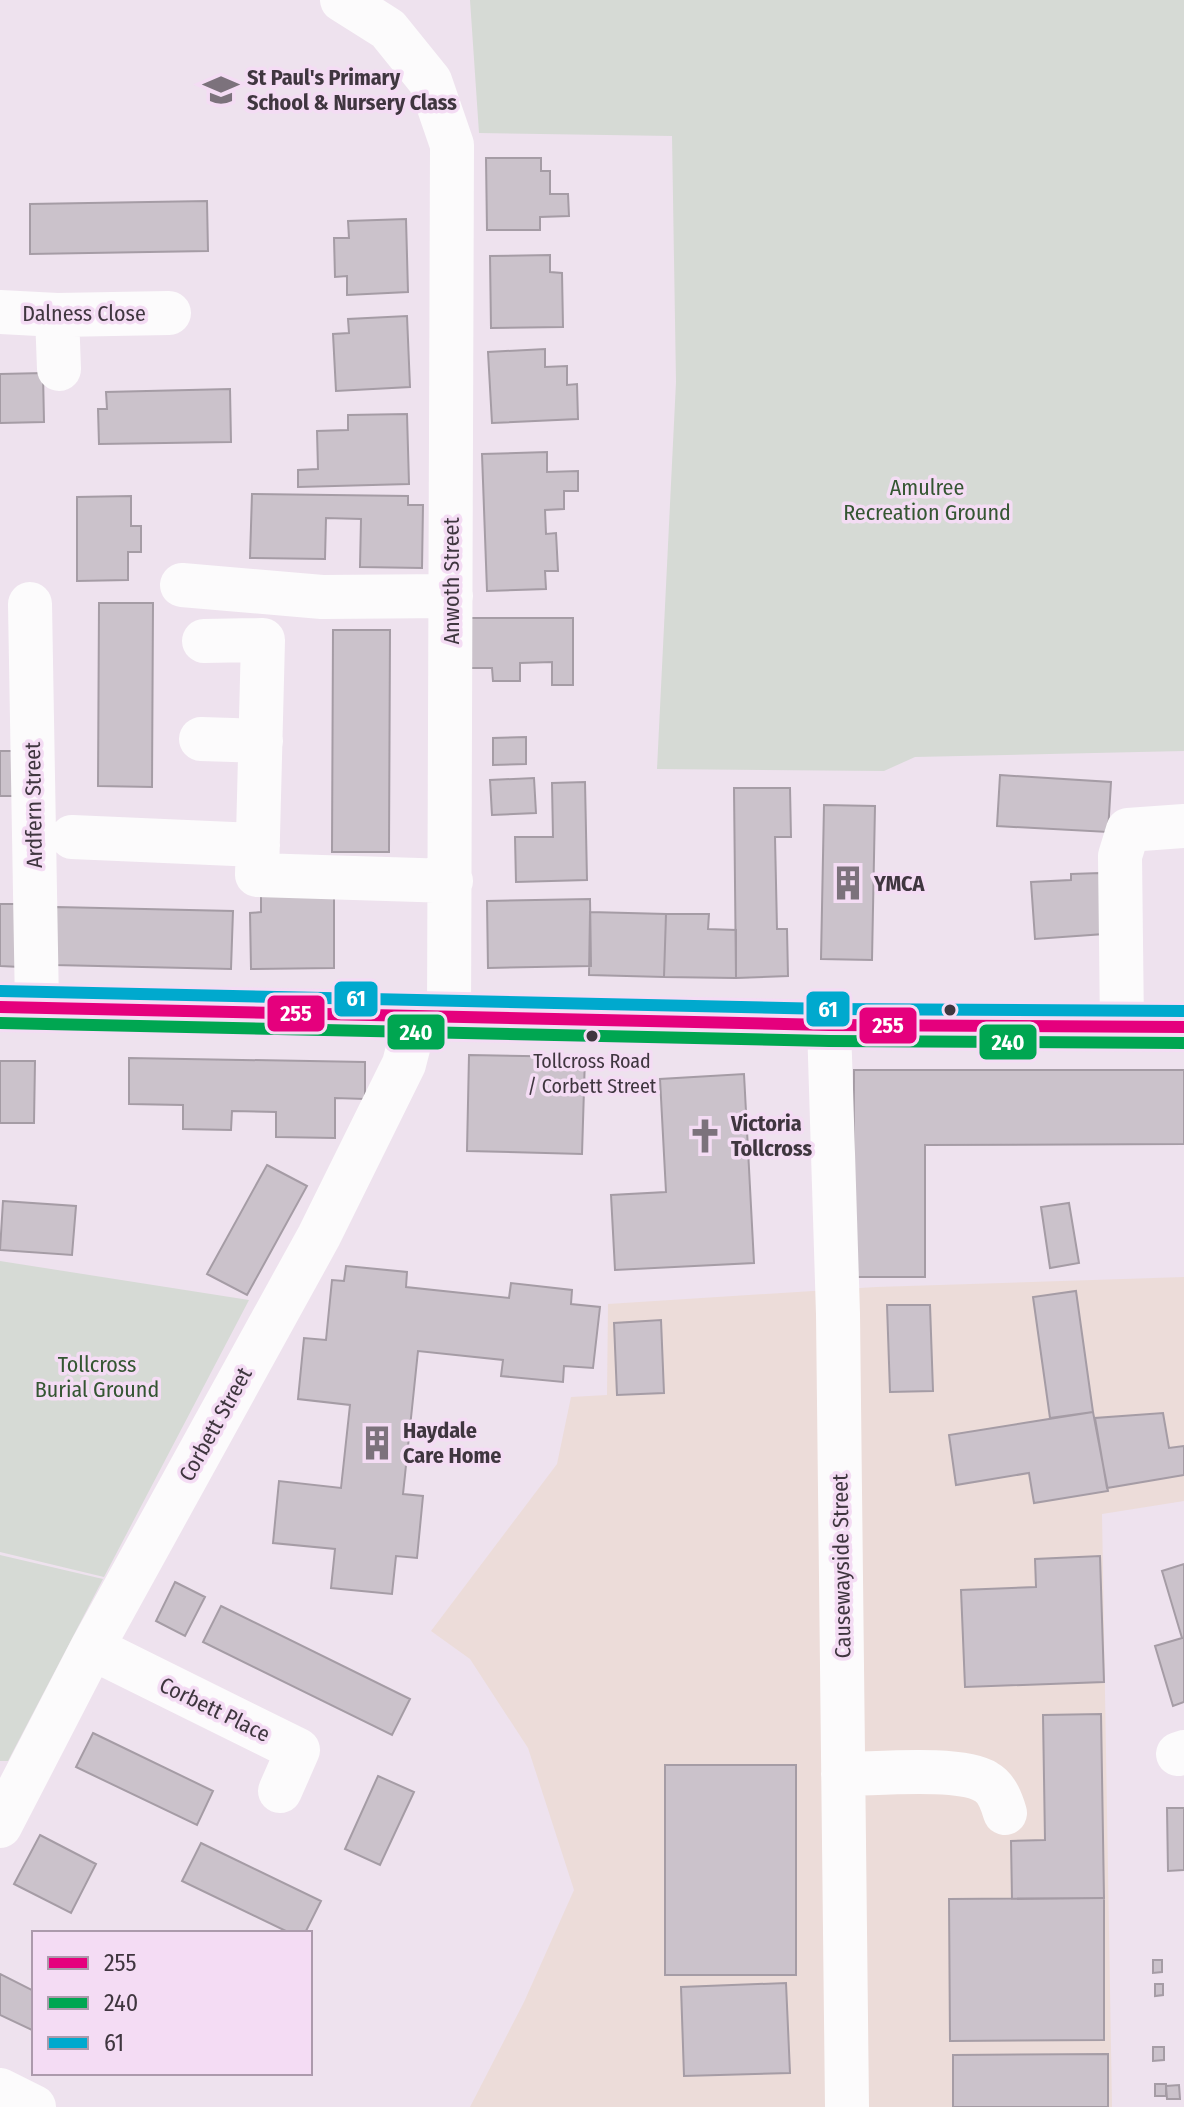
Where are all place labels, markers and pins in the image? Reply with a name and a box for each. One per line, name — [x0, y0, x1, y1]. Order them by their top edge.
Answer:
place label: St Paul's Primary School & Nursery Class — [247, 64, 457, 116]
school or university icon: St Paul's Primary School & Nursery Class — [202, 71, 240, 109]
building icon: YMCA — [829, 864, 867, 902]
place label: YMCA — [873, 870, 926, 897]
unlabelled marker — [942, 1002, 958, 1018]
marker: Tollcross Road / Corbett Street — [584, 1028, 600, 1044]
place label: Tollcross Road / Corbett Street — [528, 1049, 657, 1098]
place label: Victoria Tollcross — [730, 1110, 812, 1162]
church icon: Victoria Tollcross — [686, 1117, 724, 1155]
place label: Haydale Care Home — [403, 1417, 501, 1469]
building icon: Haydale Care Home — [358, 1424, 396, 1462]

